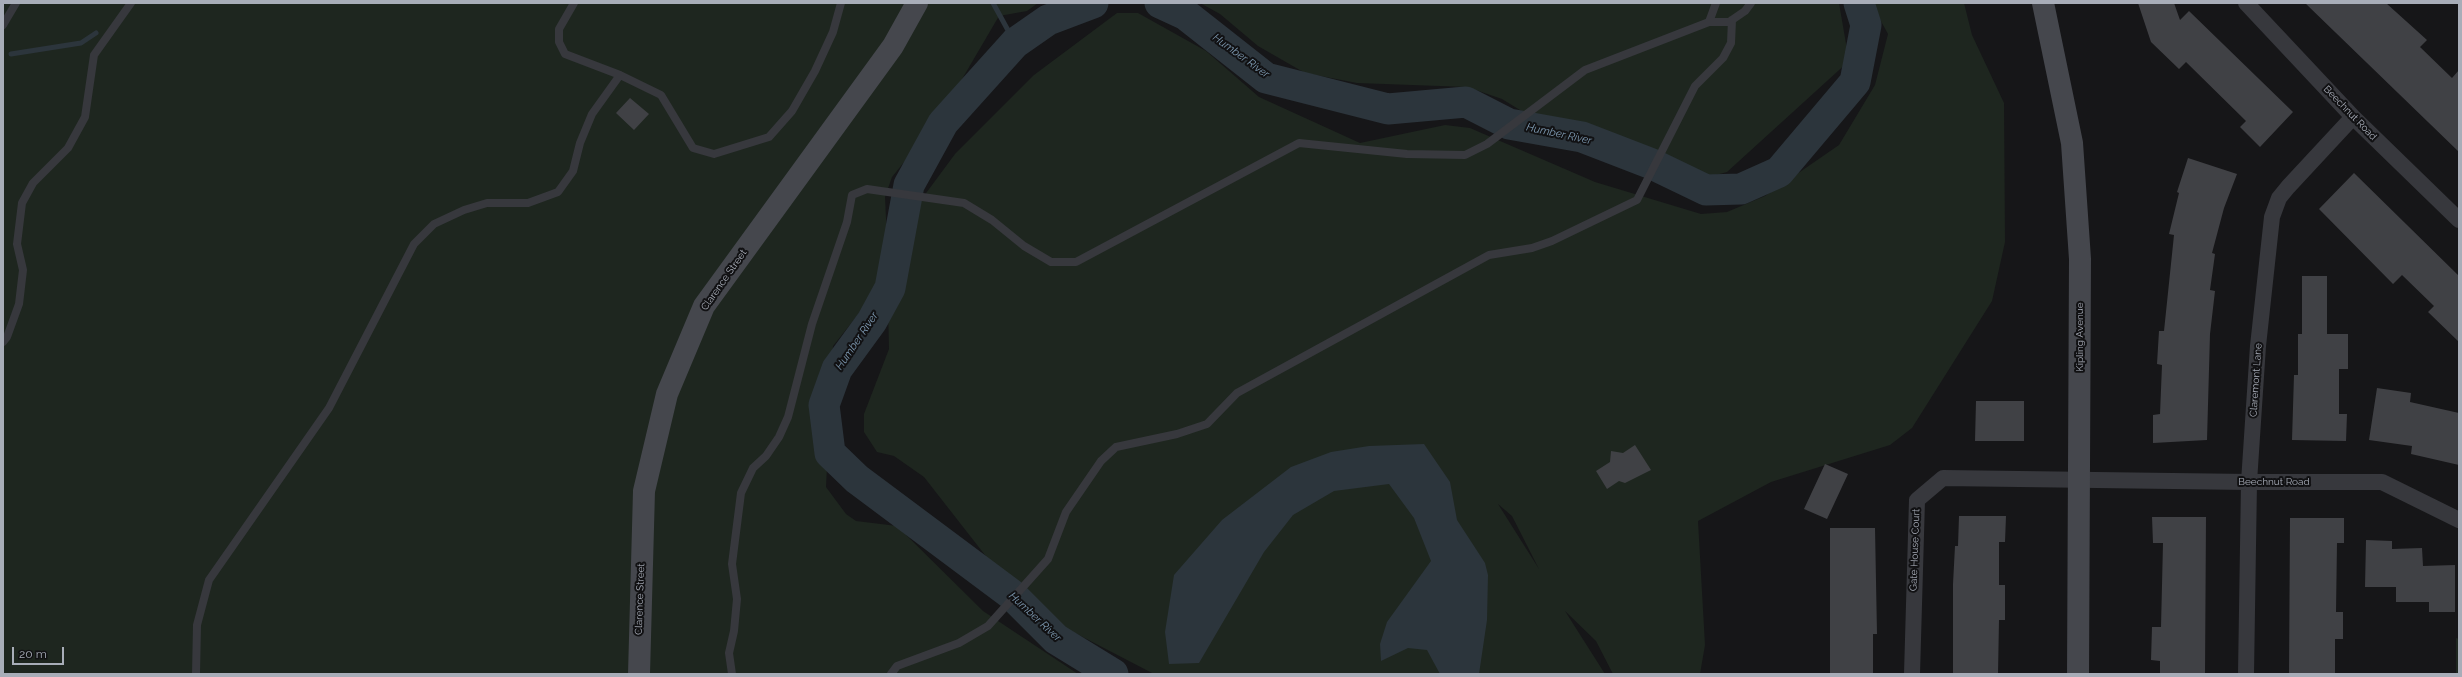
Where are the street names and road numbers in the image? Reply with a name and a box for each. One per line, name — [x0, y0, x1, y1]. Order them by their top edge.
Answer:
street label: Beechnut Road — [2321, 83, 2379, 143]
street label: Clarence Street — [699, 247, 749, 313]
street label: Kipling Avenue — [2074, 302, 2086, 372]
street label: Claremont Lane — [2247, 343, 2265, 417]
street label: Beechnut Road — [2238, 476, 2310, 488]
street label: Gate House Court — [1908, 509, 1922, 591]
street label: Clarence Street — [633, 563, 647, 635]

